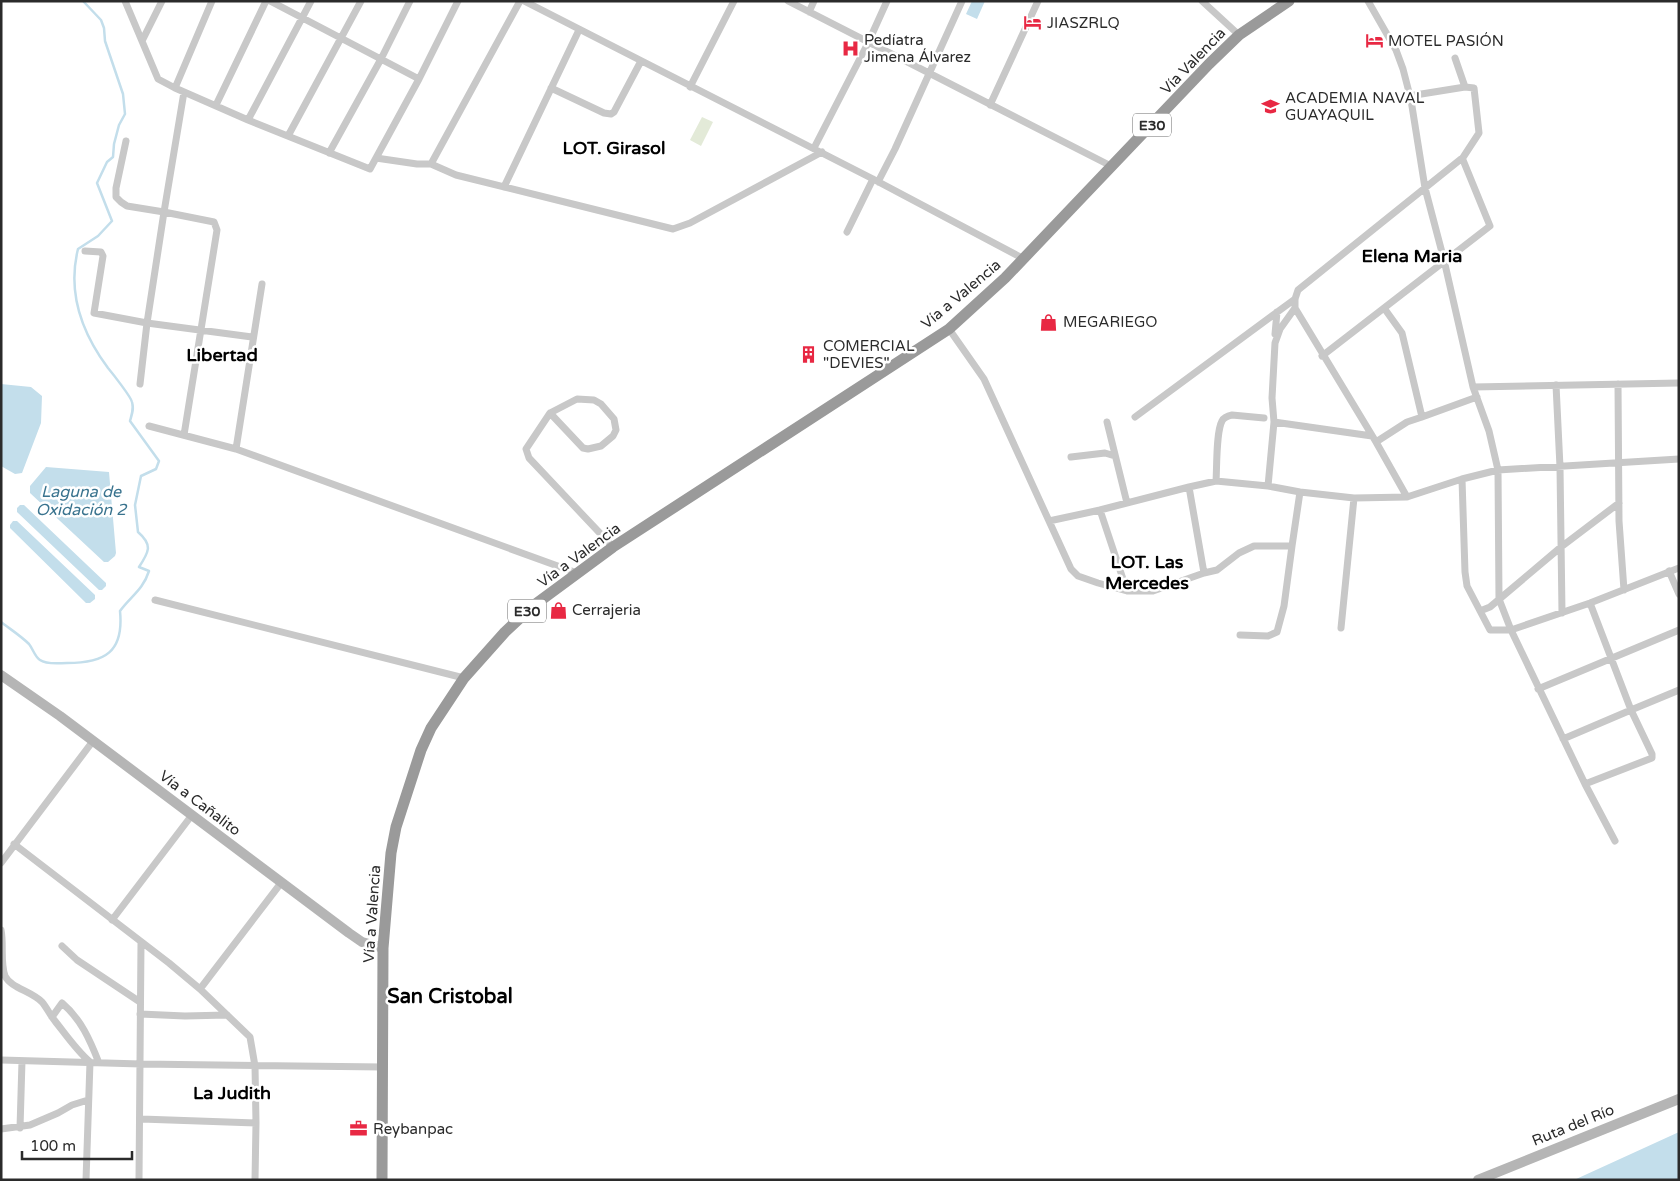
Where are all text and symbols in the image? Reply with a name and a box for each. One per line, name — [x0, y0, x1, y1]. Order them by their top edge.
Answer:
hotel icon: JIASZRLQ — [1023, 13, 1043, 33]
place label: JIASZRLQ — [1047, 14, 1120, 32]
street label: Vía Valencia — [1157, 24, 1229, 98]
place label: Pedíatra Jimena Álvarez — [864, 31, 971, 66]
hotel icon: MOTEL PASIÓN — [1364, 31, 1384, 51]
place label: MOTEL PASIÓN — [1388, 32, 1504, 50]
hospital icon: Pedíatra Jimena Álvarez — [840, 39, 860, 59]
place label: ACADEMIA NAVAL GUAYAQUIL — [1285, 89, 1425, 124]
school or university icon: ACADEMIA NAVAL GUAYAQUIL — [1261, 97, 1281, 117]
road number: E30 — [1133, 114, 1171, 136]
district label: LOT. Girasol — [562, 137, 666, 159]
district label: Elena Maria — [1362, 245, 1462, 267]
street label: Vía a Valencia — [918, 256, 1004, 332]
shop icon: MEGARIEGO — [1039, 312, 1059, 332]
place label: MEGARIEGO — [1063, 313, 1157, 331]
place label: COMERCIAL "DEVIES" — [823, 337, 915, 372]
district label: Libertad — [186, 344, 258, 366]
building icon: COMERCIAL "DEVIES" — [799, 345, 819, 365]
water label: Laguna de Oxidación 2 — [36, 482, 128, 520]
street label: Vía a Valencia — [534, 519, 624, 591]
district label: LOT. Las Mercedes — [1105, 551, 1189, 594]
road number: E30 — [508, 600, 546, 622]
shop icon: Cerrajeria — [548, 600, 568, 620]
place label: Cerrajeria — [572, 601, 641, 619]
street label: Vía a Cañalito — [156, 767, 244, 839]
street label: Vía a Valencia — [360, 864, 384, 964]
district label: San Cristobal — [387, 985, 513, 1009]
district label: La Judith — [193, 1082, 271, 1104]
street label: Ruta del Río — [1529, 1100, 1617, 1150]
office icon: Reybanpac — [349, 1119, 369, 1139]
place label: Reybanpac — [373, 1120, 453, 1138]
scale bar — [22, 1128, 132, 1160]
text: 100 m — [30, 1137, 76, 1155]

